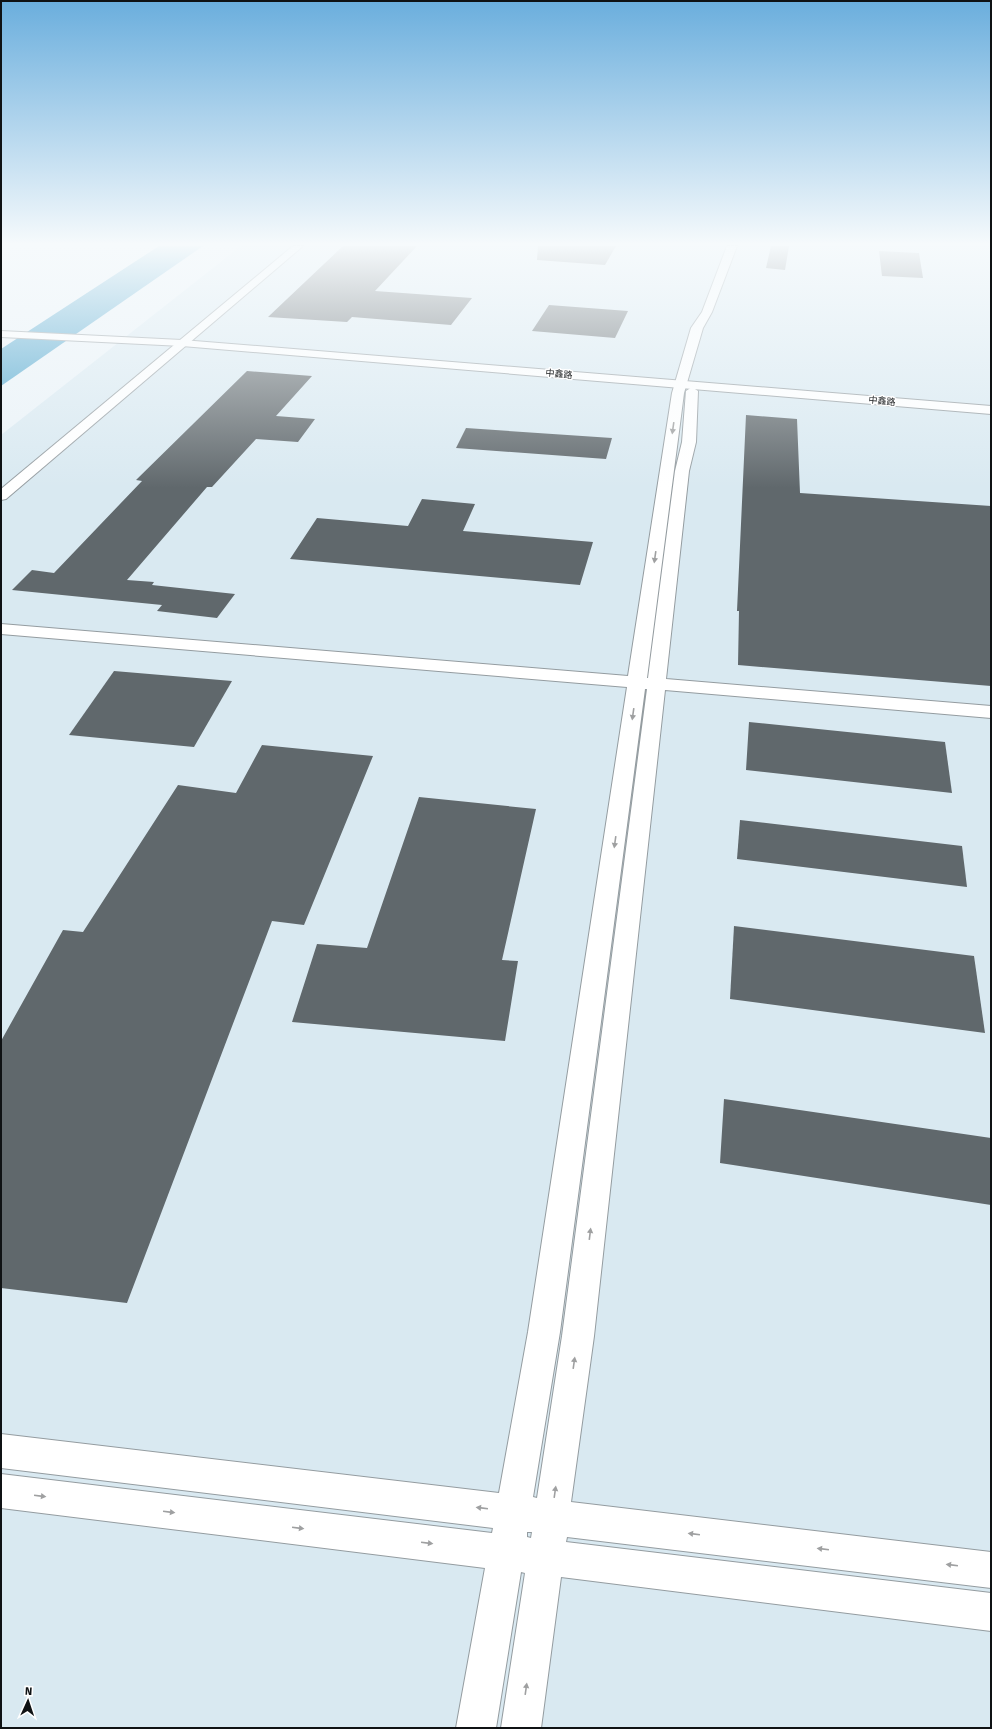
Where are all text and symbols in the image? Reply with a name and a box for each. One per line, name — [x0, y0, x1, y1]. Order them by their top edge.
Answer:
street label: 中鑫路 — [545, 368, 573, 380]
street label: 中鑫路 — [868, 395, 896, 407]
one-way arrow — [670, 422, 676, 434]
one-way arrow — [652, 551, 658, 563]
one-way arrow — [630, 707, 636, 720]
one-way arrow — [612, 836, 618, 848]
one-way arrow — [587, 1228, 593, 1240]
one-way arrow — [571, 1357, 577, 1369]
one-way arrow — [552, 1485, 558, 1498]
one-way arrow — [34, 1492, 46, 1499]
one-way arrow — [476, 1505, 488, 1512]
one-way arrow — [163, 1508, 175, 1515]
one-way arrow — [292, 1524, 304, 1531]
one-way arrow — [688, 1530, 700, 1537]
one-way arrow — [421, 1540, 433, 1546]
one-way arrow — [817, 1546, 829, 1553]
one-way arrow — [946, 1562, 958, 1568]
north arrow — [8, 1681, 48, 1721]
one-way arrow — [523, 1683, 529, 1695]
text: N — [25, 1685, 32, 1698]

